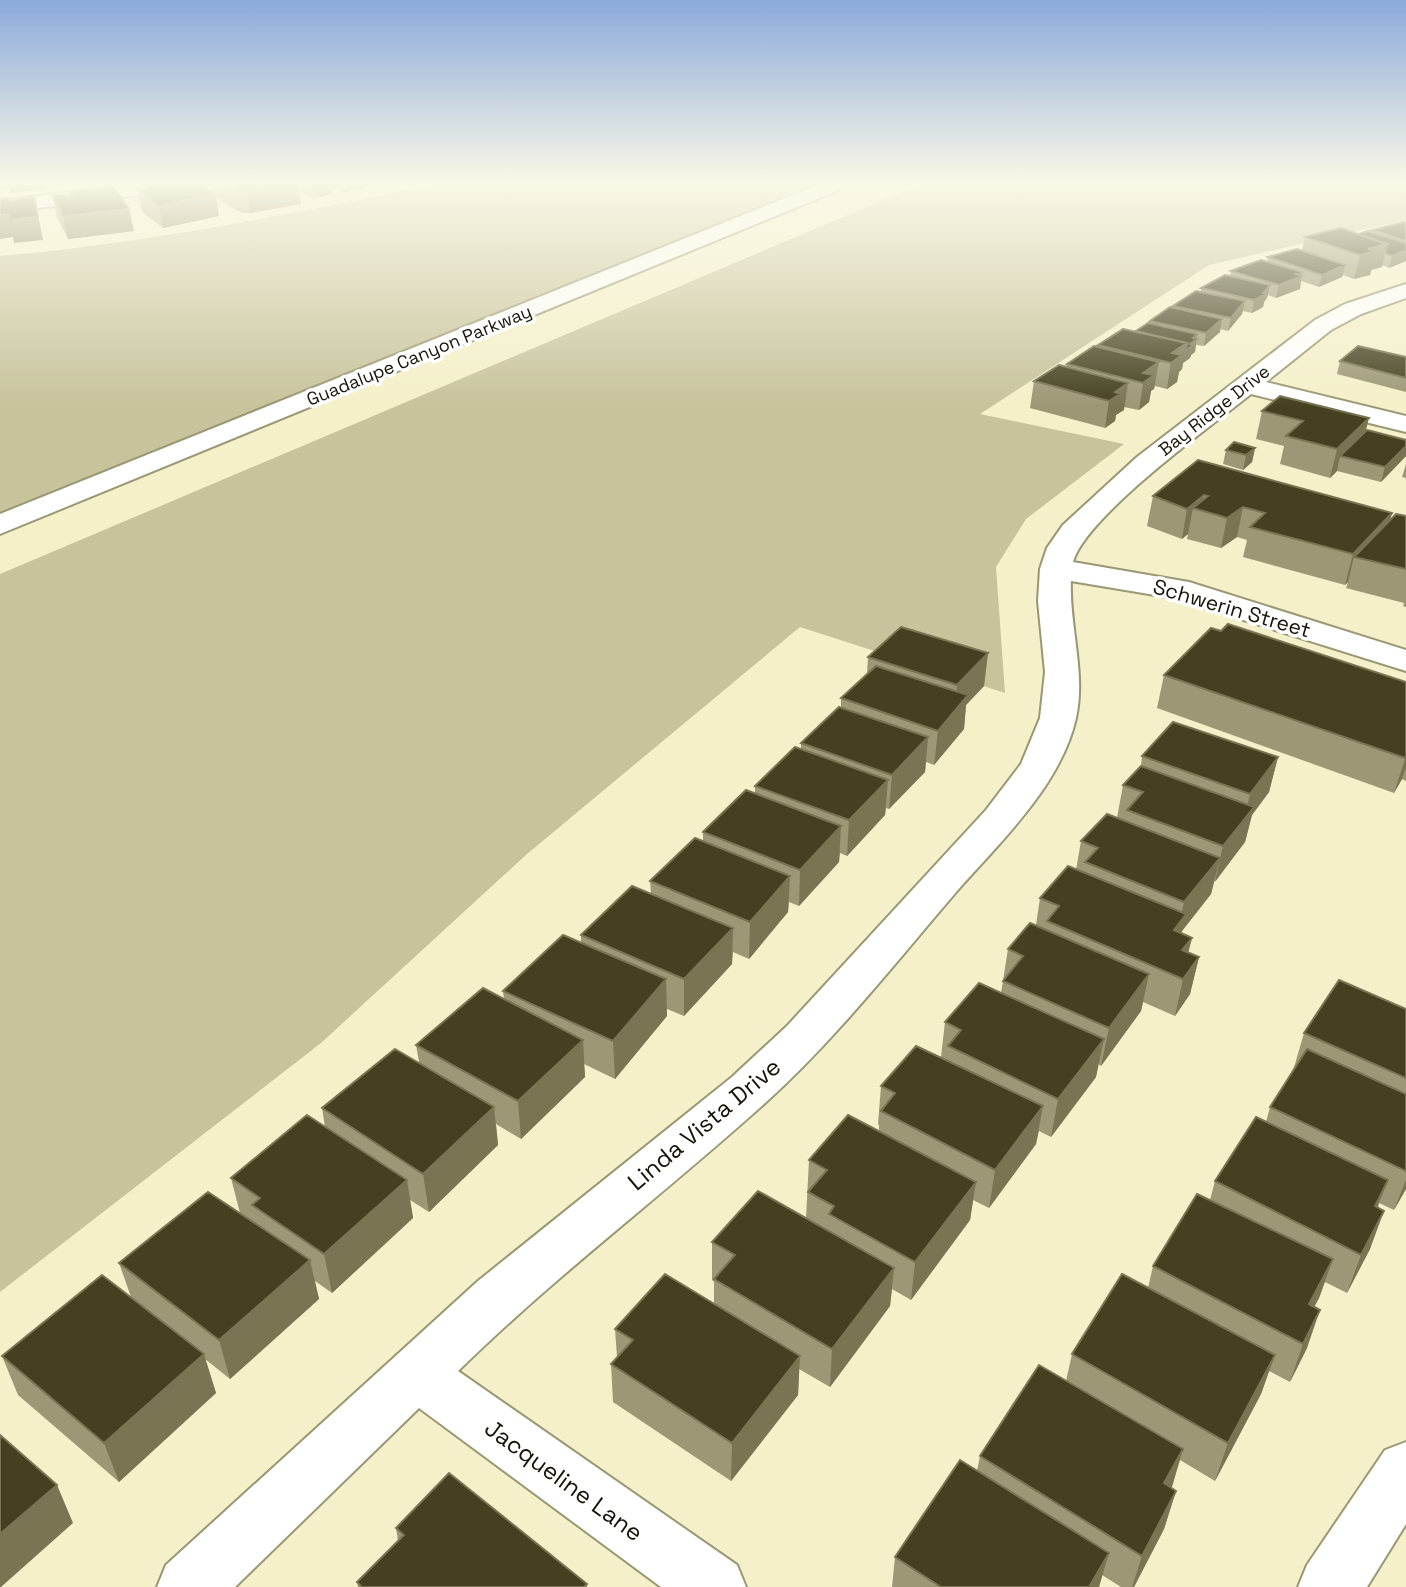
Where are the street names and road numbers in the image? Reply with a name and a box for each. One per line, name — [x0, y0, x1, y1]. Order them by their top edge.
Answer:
street label: Guadalupe Canyon Parkway — [303, 299, 535, 411]
street label: Bay Ridge Drive — [1154, 359, 1274, 461]
street label: Schwerin Street — [1150, 573, 1314, 643]
street label: Linda Vista Drive — [621, 1051, 787, 1197]
street label: Jacqueline Lane — [479, 1412, 649, 1548]

